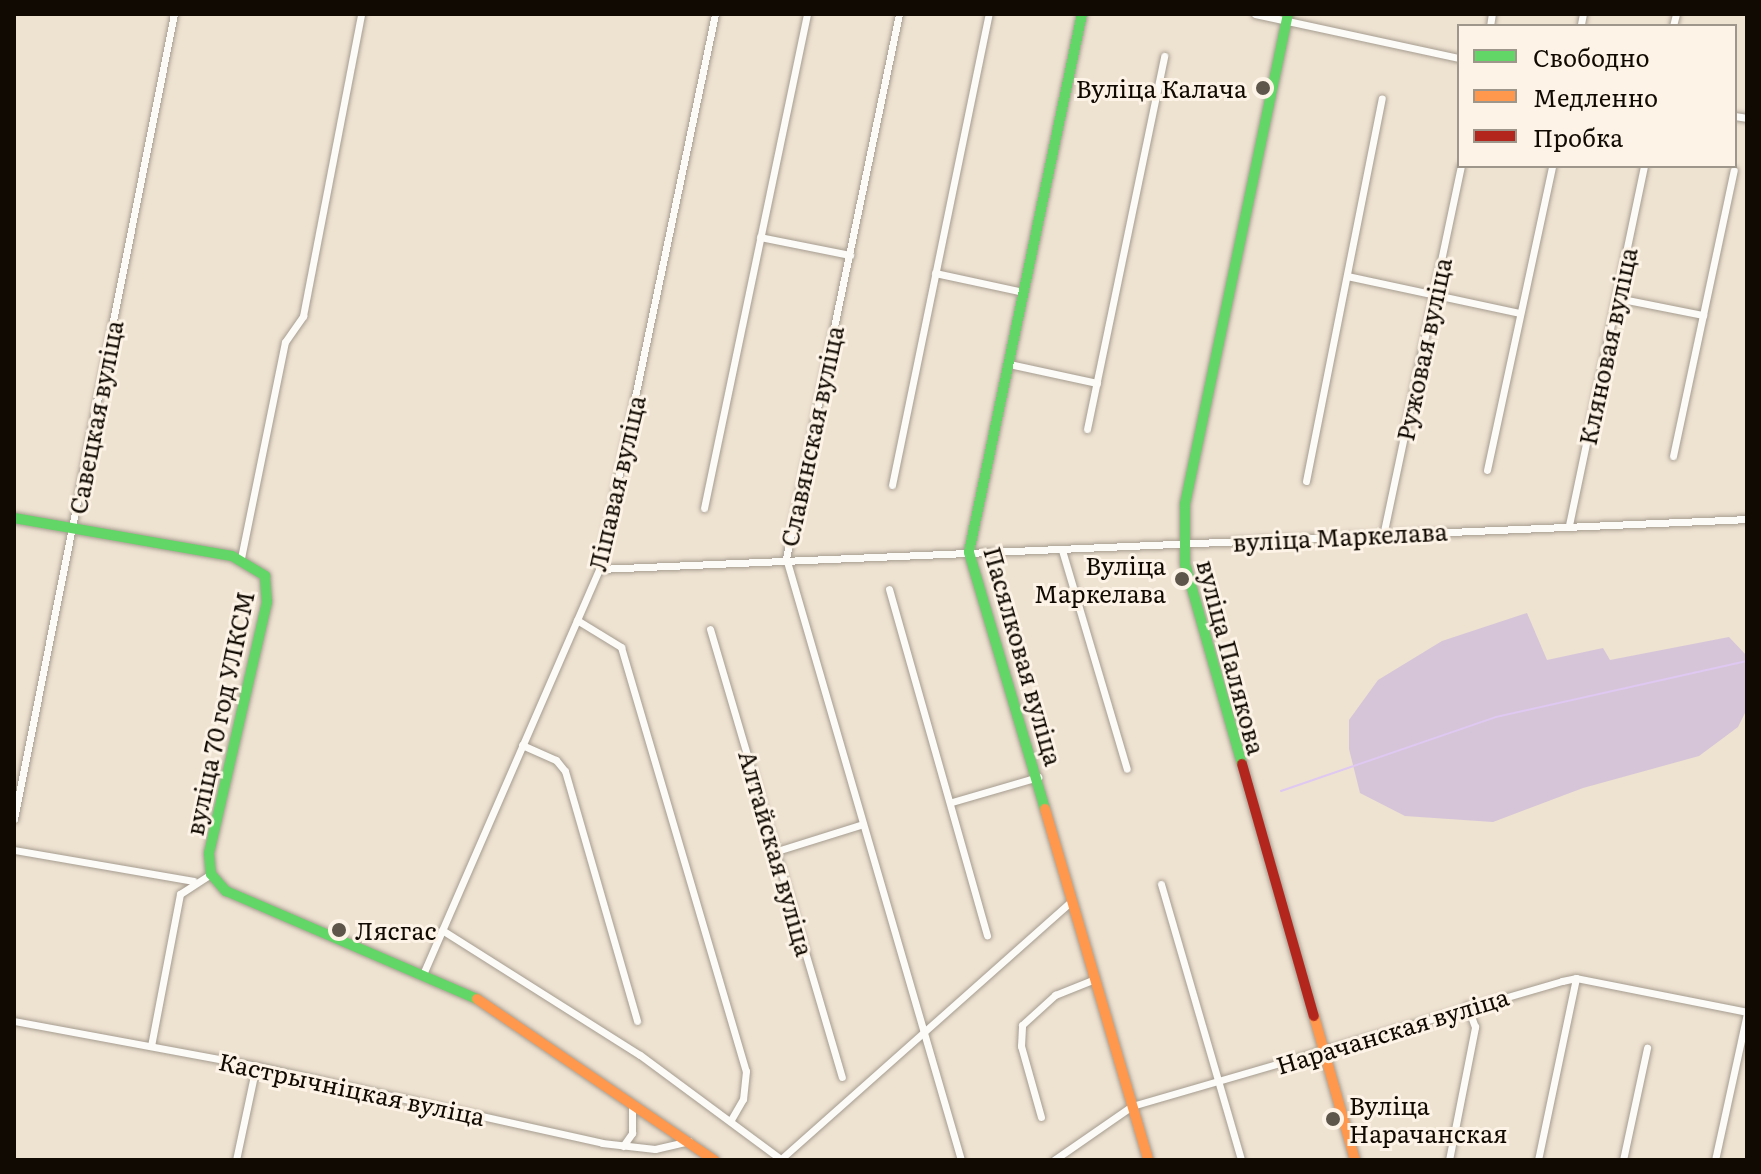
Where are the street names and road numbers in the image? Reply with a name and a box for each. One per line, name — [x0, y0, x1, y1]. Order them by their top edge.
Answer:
street label: Кляновая вуліца — [1572, 245, 1642, 447]
street label: Ружовая вуліца — [1390, 255, 1456, 443]
street label: Савецкая вуліца — [62, 318, 128, 516]
street label: Славянская вуліца — [774, 323, 848, 549]
street label: Ліпавая вуліца — [582, 392, 650, 574]
street label: вуліца Маркелава — [1232, 516, 1448, 556]
street label: Пасялковая вуліца — [979, 543, 1069, 769]
street label: вуліца Палякова — [1192, 557, 1272, 757]
street label: вуліца 70 год УЛКСМ — [179, 588, 259, 838]
street label: Алтайская вуліца — [734, 747, 820, 959]
street label: Нарачанская вуліца — [1272, 981, 1512, 1079]
street label: Кастрычніцкая вуліца — [216, 1046, 488, 1130]

